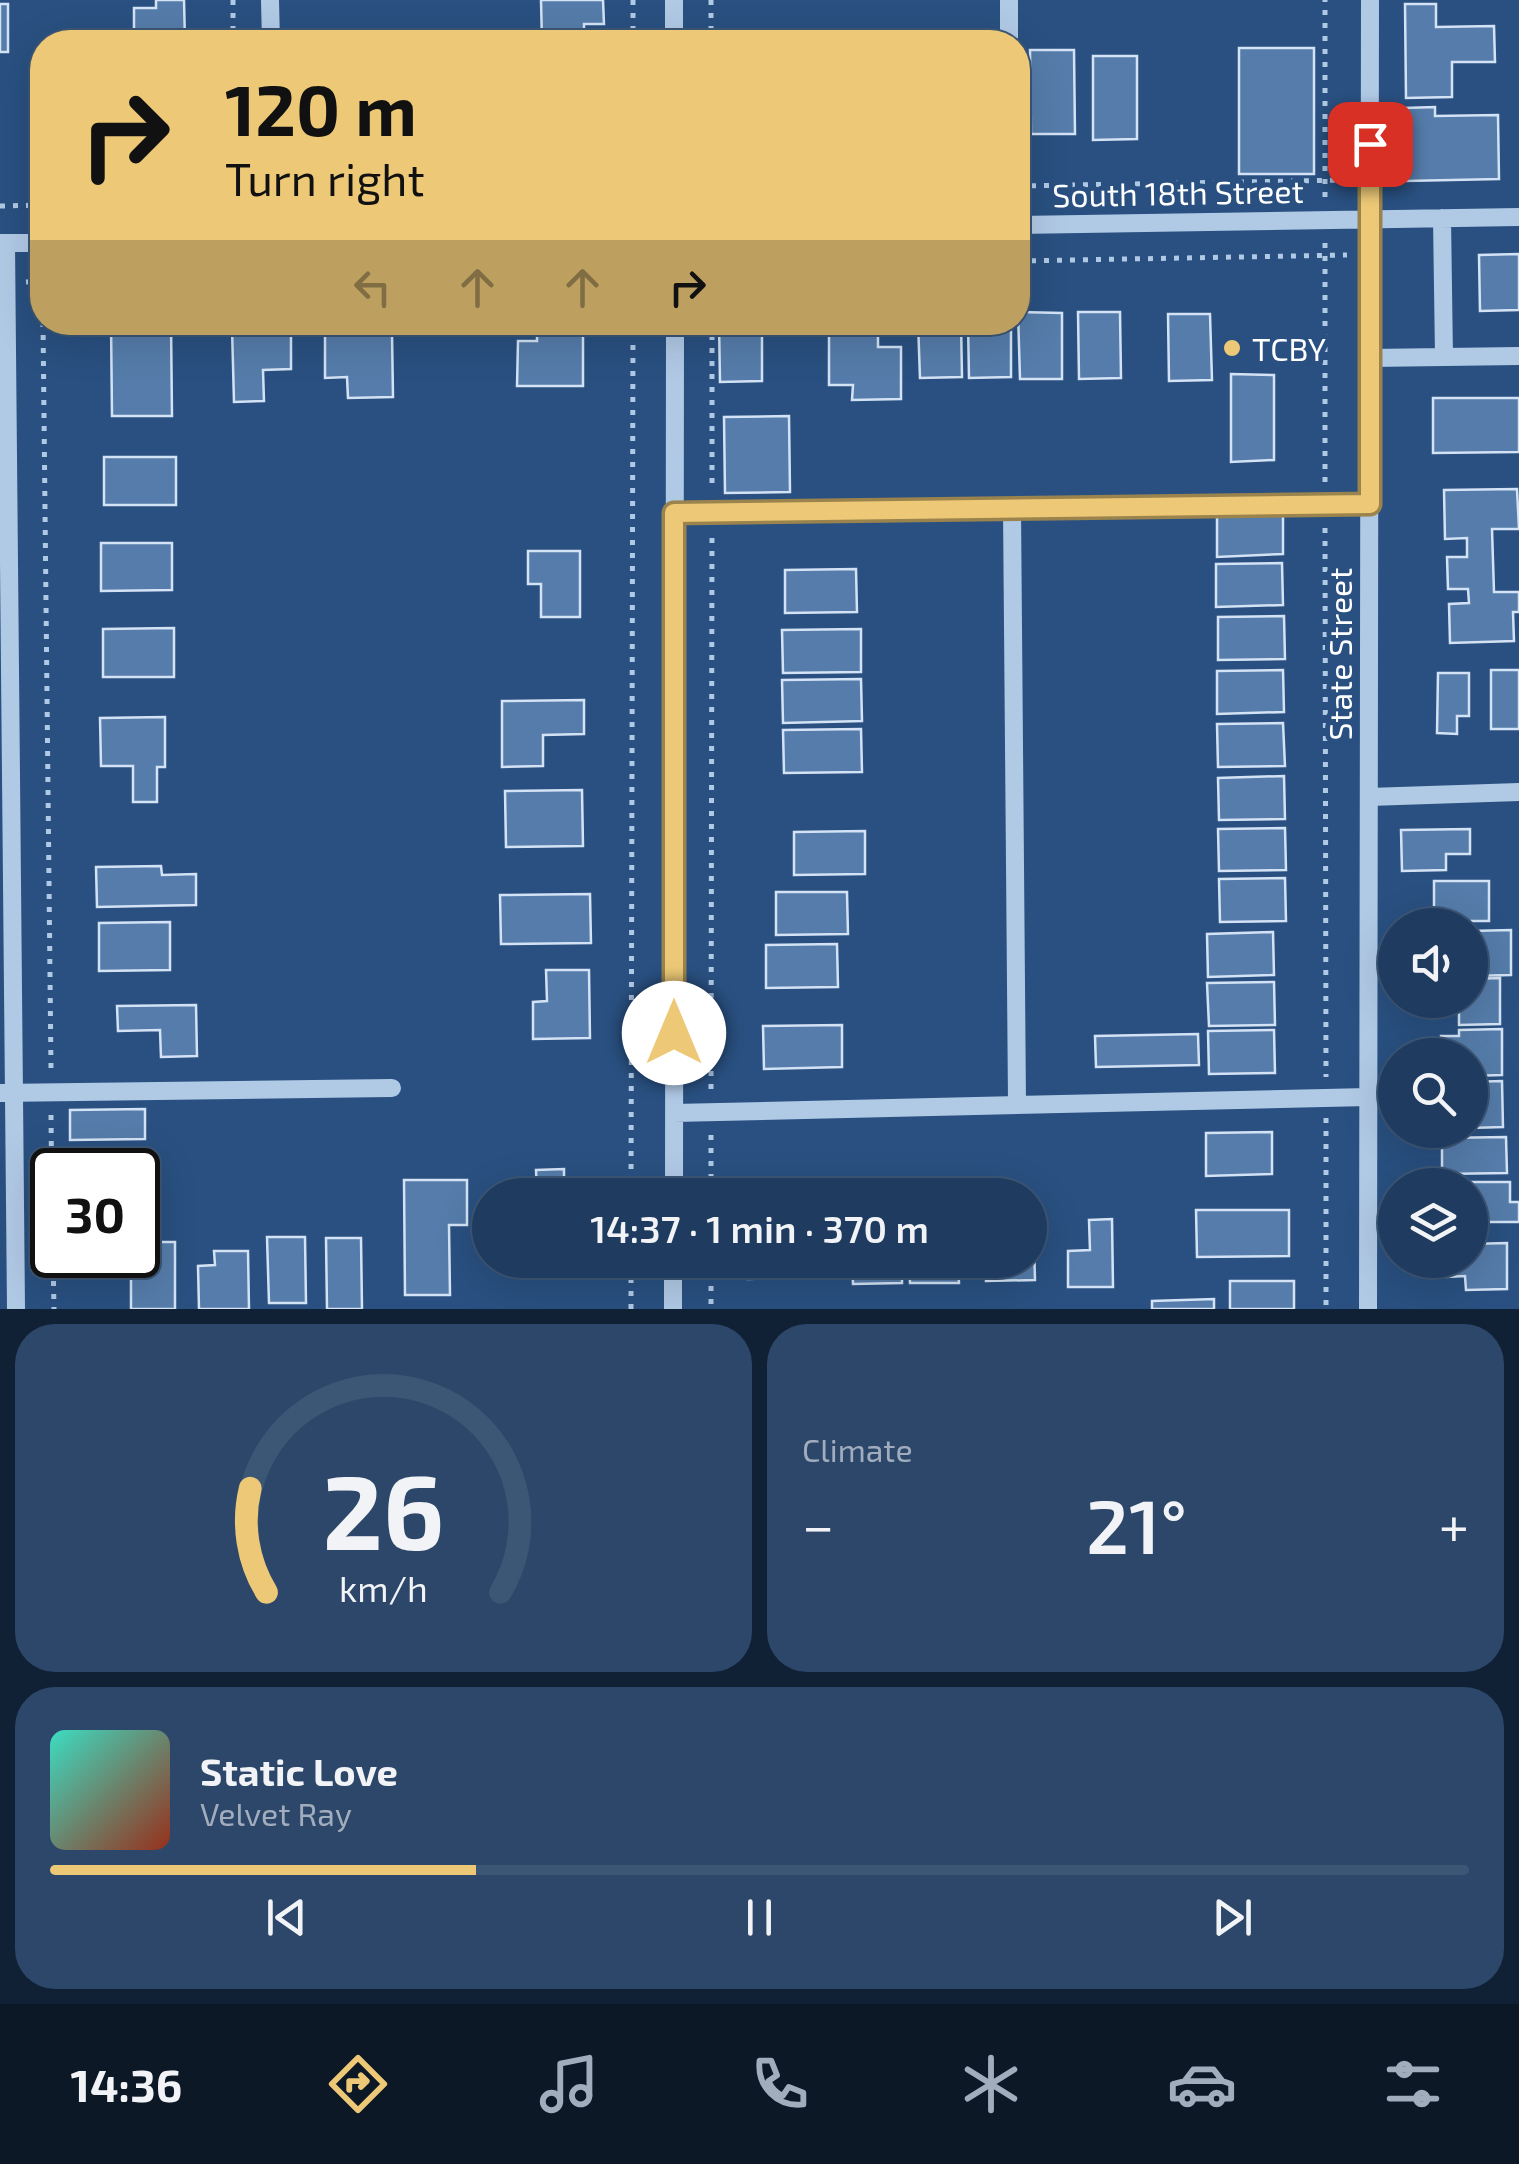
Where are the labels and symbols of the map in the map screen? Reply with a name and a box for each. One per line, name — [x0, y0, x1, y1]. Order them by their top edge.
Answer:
pin — [1328, 102, 1413, 187]
street label: South 18th Street — [1052, 171, 1304, 213]
place label: TCBY — [1252, 329, 1326, 367]
marker: TCBY — [1221, 337, 1243, 359]
street label: State Street — [1320, 568, 1358, 740]
position arrow — [622, 981, 726, 1085]
speed limit sign: 30 — [30, 1148, 160, 1278]

